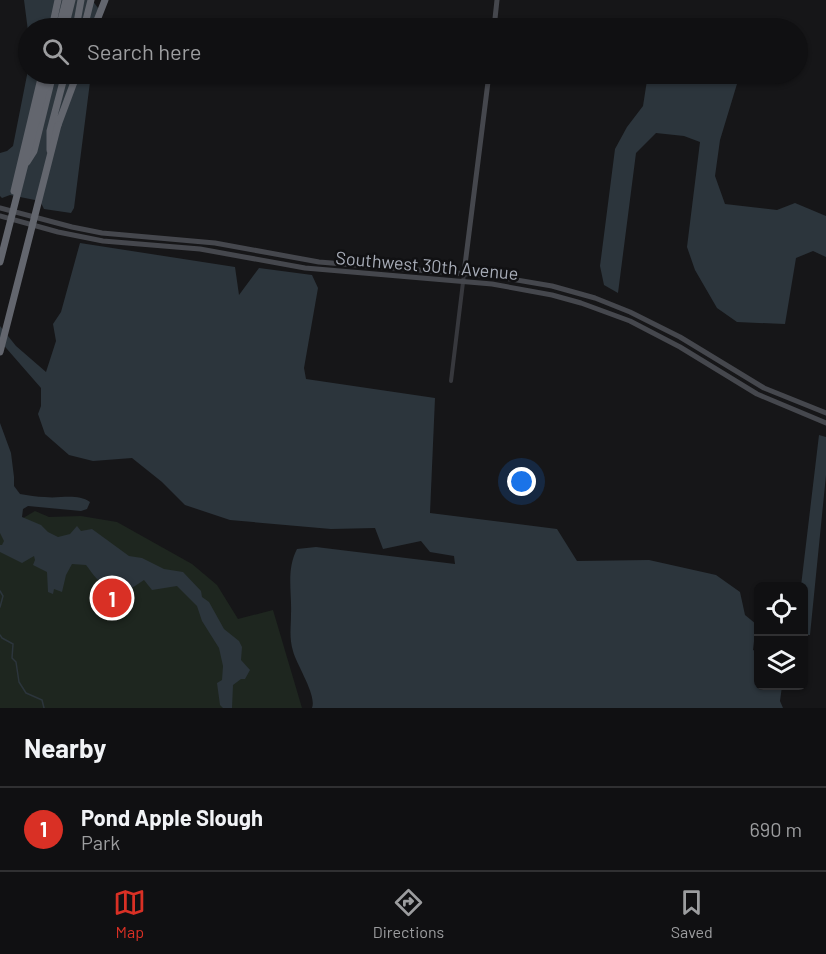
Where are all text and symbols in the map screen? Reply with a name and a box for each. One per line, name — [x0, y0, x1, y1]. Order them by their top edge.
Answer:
search box — [18, 18, 808, 84]
icon: search — [39, 35, 72, 68]
text: Search here — [87, 38, 201, 64]
street label: Southwest 30th Avenue — [335, 246, 519, 284]
your location — [507, 467, 536, 496]
pin: 1 — [92, 576, 132, 620]
map controls — [754, 582, 808, 690]
button: locate — [754, 582, 808, 636]
button: layers — [754, 636, 808, 690]
text: Nearby — [24, 732, 106, 763]
text: Pond Apple Slough — [81, 804, 263, 830]
text: 1 — [40, 817, 47, 841]
text: 690 m — [749, 817, 802, 841]
text: Park — [81, 830, 120, 854]
tab: Map — [113, 886, 146, 941]
tab: Directions — [373, 886, 444, 941]
tab: Saved — [671, 886, 713, 941]

